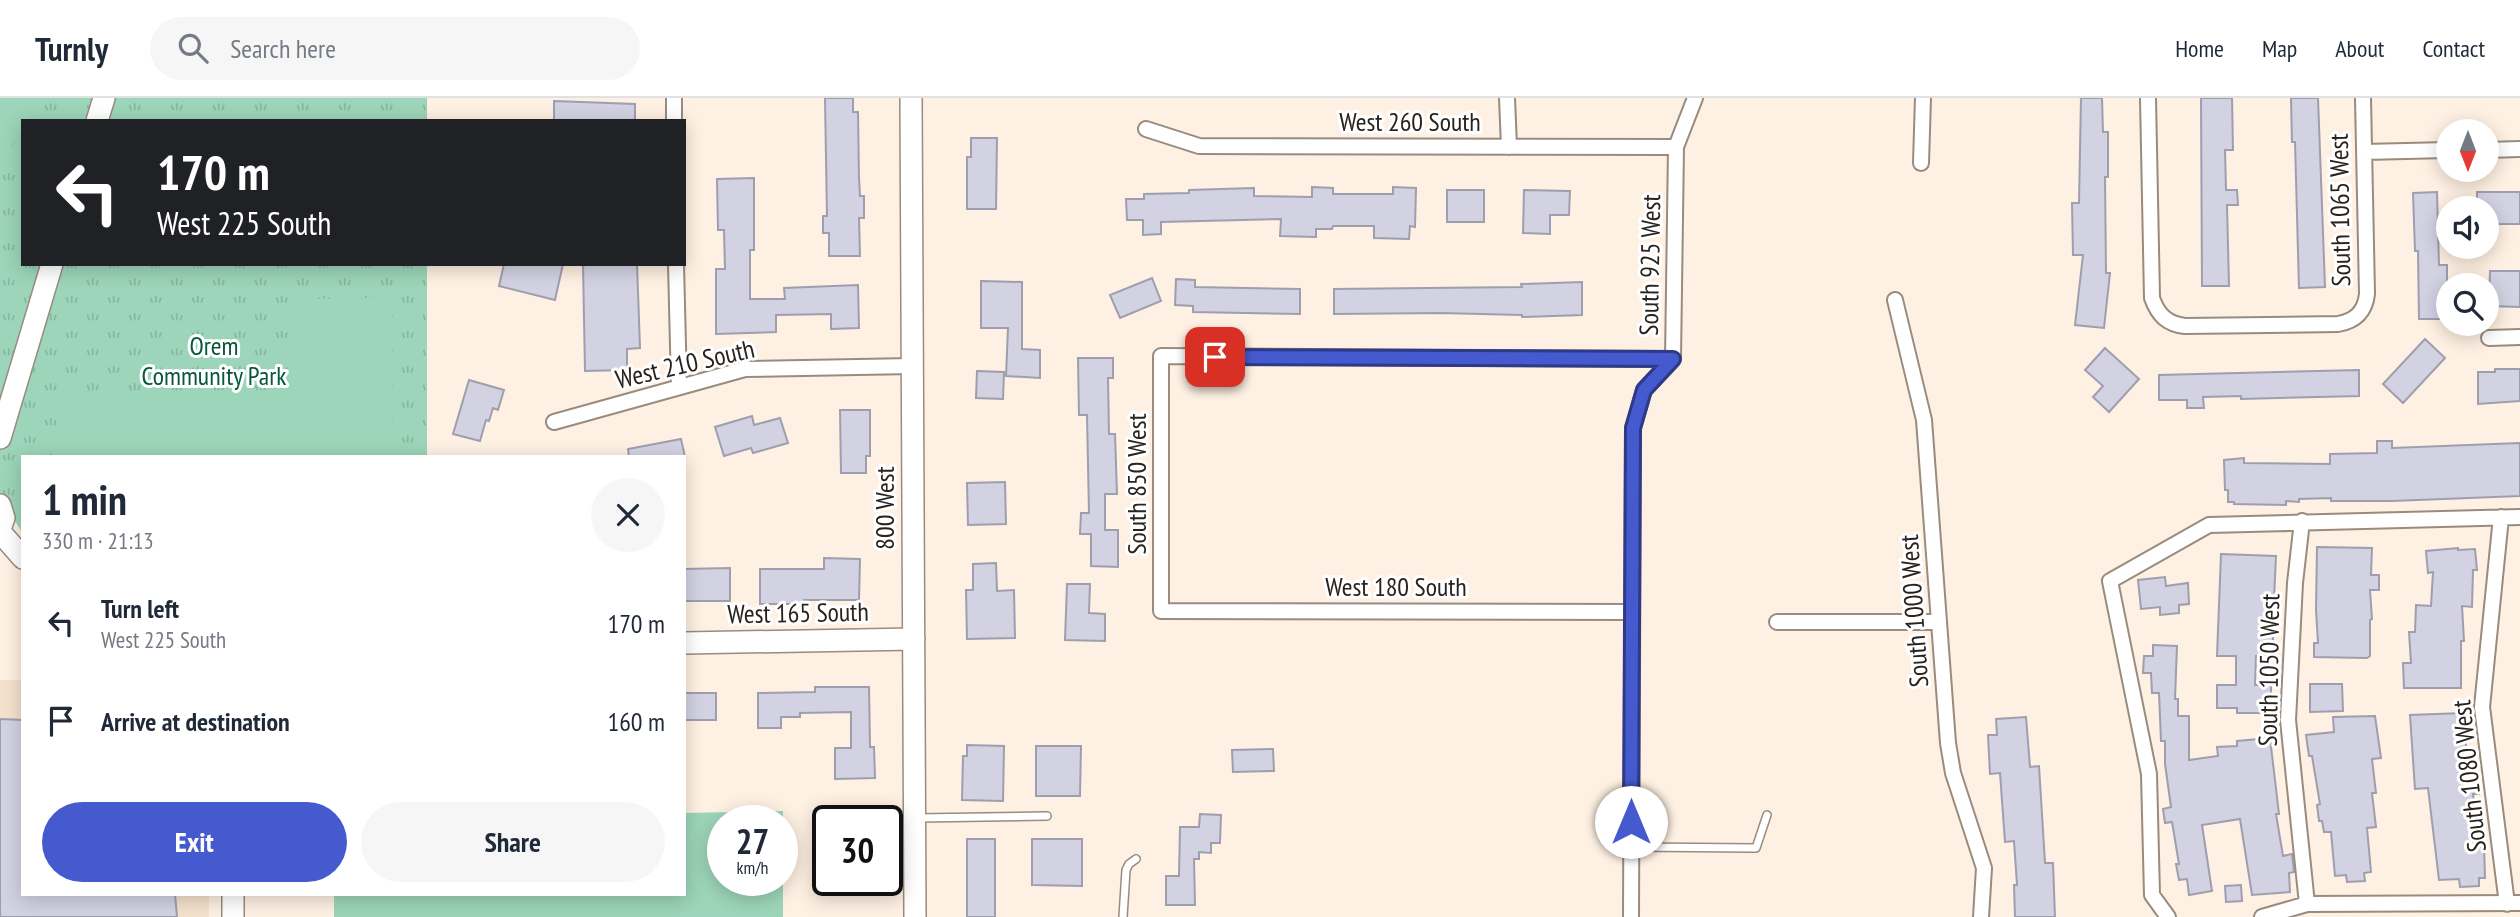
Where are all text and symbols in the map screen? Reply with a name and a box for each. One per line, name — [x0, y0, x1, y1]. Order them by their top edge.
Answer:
search box — [150, 17, 640, 80]
text: Turnly — [35, 27, 108, 70]
icon: search — [174, 29, 212, 67]
text: Search here — [230, 32, 336, 65]
text: Home — [2175, 33, 2224, 64]
text: Map — [2262, 33, 2297, 64]
text: About — [2335, 33, 2384, 64]
text: Contact — [2422, 33, 2485, 64]
street label: West 260 South — [1339, 105, 1481, 138]
north arrow — [2436, 119, 2499, 182]
map controls — [2436, 119, 2499, 336]
street label: South 1065 West — [2322, 133, 2357, 287]
text: 170 m — [157, 140, 270, 204]
icon: left — [42, 147, 133, 238]
street label: South 925 West — [1632, 194, 1667, 336]
button: sound — [2436, 196, 2499, 259]
text: West 225 South — [157, 202, 331, 244]
button: search — [2436, 273, 2499, 336]
pin — [1185, 327, 1245, 387]
park label: Orem Community Park — [142, 329, 286, 392]
street label: West 210 South — [612, 332, 758, 396]
icon: arrive — [1196, 338, 1234, 376]
street label: South 850 West — [1120, 413, 1153, 555]
street label: 800 West — [868, 466, 901, 550]
text: 1 min — [42, 472, 127, 527]
button: close — [591, 478, 665, 552]
text: 330 m · 21:13 — [42, 526, 154, 555]
street label: South 1000 West — [1892, 534, 1935, 688]
street label: West 180 South — [1325, 570, 1467, 603]
text: Turn left — [101, 592, 179, 625]
street label: South 1050 West — [2251, 593, 2286, 747]
street label: West 165 South — [727, 595, 869, 630]
icon: left — [42, 604, 80, 642]
text: 170 m — [607, 607, 665, 640]
text: West 225 South — [101, 625, 226, 654]
street label: South 1080 West — [2444, 698, 2493, 854]
icon: arrive — [42, 702, 80, 740]
text: Arrive at destination — [101, 705, 290, 738]
text: 160 m — [607, 705, 665, 738]
position arrow — [1594, 785, 1668, 859]
button: Exit — [42, 802, 347, 882]
button: Share — [361, 802, 665, 882]
speed limit sign: 30 — [812, 805, 903, 896]
text: 27 — [736, 818, 769, 864]
text: km/h — [737, 856, 768, 879]

